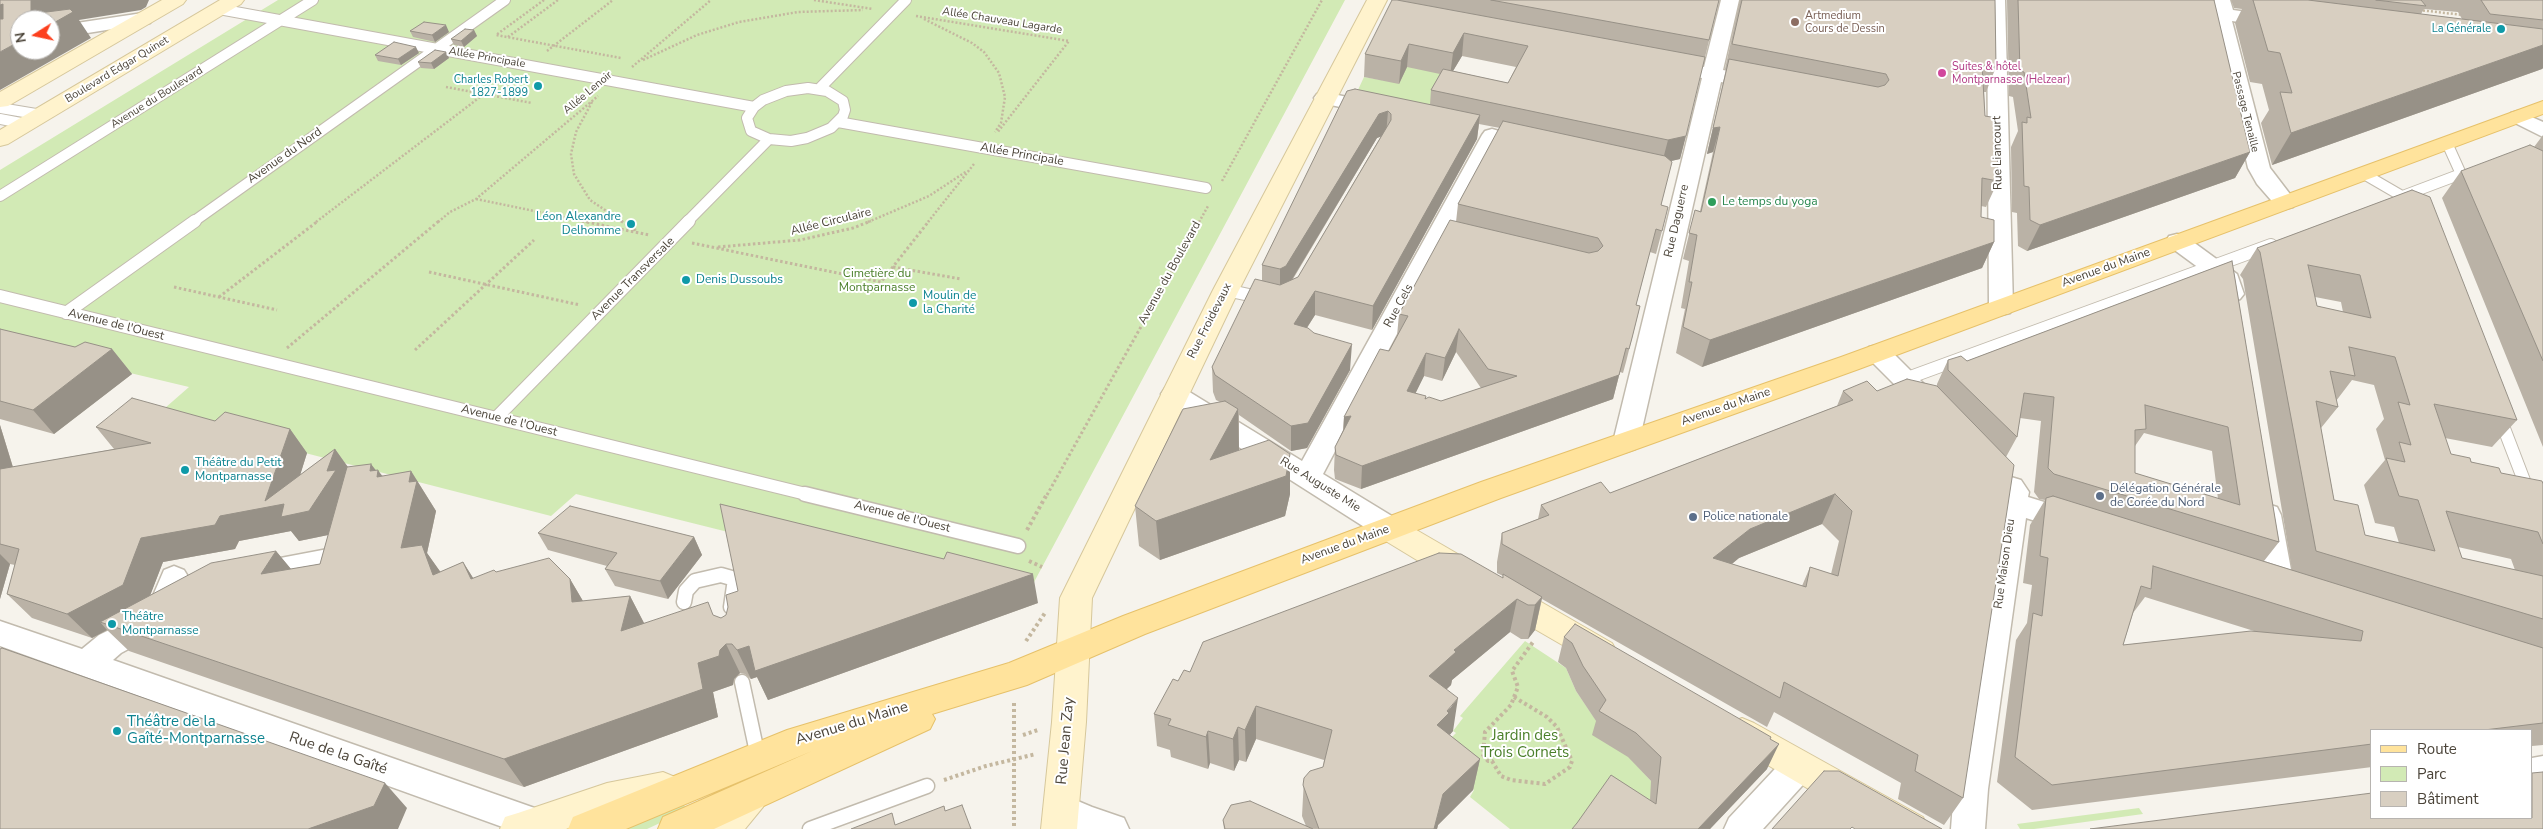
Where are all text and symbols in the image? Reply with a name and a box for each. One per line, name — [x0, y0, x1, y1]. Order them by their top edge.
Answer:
street label: Allée Chauveau Lagarde — [941, 5, 1063, 37]
place label: Artmedium Cours de Dessin — [1805, 9, 1885, 35]
north arrow — [10, 10, 60, 60]
marker: Artmedium Cours de Dessin — [1789, 16, 1801, 28]
place label: La Générale — [2432, 22, 2491, 36]
marker: La Générale — [2495, 23, 2507, 35]
text: N — [10, 31, 31, 44]
street label: Boulevard Edgar Quinet — [63, 34, 171, 106]
street label: Allée Principale — [448, 45, 526, 71]
place label: Suites & hôtel Montparnasse (Helzear) — [1952, 60, 2070, 86]
street label: Avenue du Boulevard — [109, 64, 205, 132]
marker: Suites & hôtel Montparnasse (Helzear) — [1936, 67, 1948, 79]
street label: Allée Lenoir — [561, 69, 615, 117]
street label: Passage Tenaille — [2229, 70, 2261, 154]
place label: Charles Robert 1827-1899 — [454, 73, 528, 99]
marker: Charles Robert 1827-1899 — [532, 80, 544, 92]
street label: Rue Liancourt — [1990, 116, 2006, 190]
street label: Avenue du Nord — [245, 125, 325, 187]
street label: Allée Principale — [979, 141, 1065, 169]
street label: Rue Daguerre — [1662, 183, 1692, 259]
place label: Le temps du yoga — [1722, 195, 1818, 209]
marker: Le temps du yoga — [1706, 196, 1718, 208]
street label: Allée Circulaire — [789, 205, 873, 239]
place label: Léon Alexandre Delhomme — [536, 210, 621, 238]
marker: Léon Alexandre Delhomme — [625, 218, 637, 230]
street label: Avenue du Boulevard — [1136, 219, 1204, 327]
street label: Avenue Transversale — [588, 234, 678, 324]
street label: Avenue du Maine — [2060, 245, 2152, 291]
park label: Cimetière du Montparnasse — [839, 267, 915, 295]
place label: Denis Dussoubs — [696, 273, 783, 287]
marker: Denis Dussoubs — [680, 274, 692, 286]
street label: Rue Froidevaux — [1185, 281, 1235, 361]
street label: Rue Cels — [1381, 282, 1417, 330]
place label: Moulin de la Charité — [923, 289, 976, 317]
marker: Moulin de la Charité — [907, 297, 919, 309]
street label: Avenue de l'Ouest — [67, 306, 165, 344]
street label: Avenue du Maine — [1680, 385, 1772, 429]
street label: Avenue de l'Ouest — [460, 402, 558, 440]
street label: Rue Auguste Mie — [1277, 454, 1363, 516]
place label: Théâtre du Petit Montparnasse — [195, 456, 281, 484]
marker: Théâtre du Petit Montparnasse — [179, 464, 191, 476]
place label: Délégation Générale de Corée du Nord — [2110, 482, 2221, 510]
marker: Délégation Générale de Corée du Nord — [2094, 490, 2106, 502]
street label: Avenue de l'Ouest — [853, 498, 951, 536]
place label: Police nationale — [1703, 510, 1788, 524]
marker: Police nationale — [1687, 511, 1699, 523]
street label: Rue Maison Dieu — [1992, 518, 2018, 610]
street label: Avenue du Maine — [1299, 522, 1391, 568]
place label: Théâtre Montparnasse — [122, 610, 199, 638]
marker: Théâtre Montparnasse — [106, 618, 118, 630]
street label: Rue Jean Zay — [1053, 697, 1079, 785]
street label: Avenue du Maine — [794, 698, 910, 750]
place label: Théâtre de la Gaîté-Montparnasse — [127, 713, 265, 748]
marker: Théâtre de la Gaîté-Montparnasse — [111, 725, 123, 737]
park label: Jardin des Trois Cornets — [1481, 727, 1569, 762]
street label: Rue de la Gaîté — [287, 729, 389, 779]
legend — [2370, 729, 2533, 819]
text: Route — [2417, 739, 2457, 759]
text: Parc — [2417, 764, 2446, 784]
text: Bâtiment — [2417, 789, 2478, 809]

